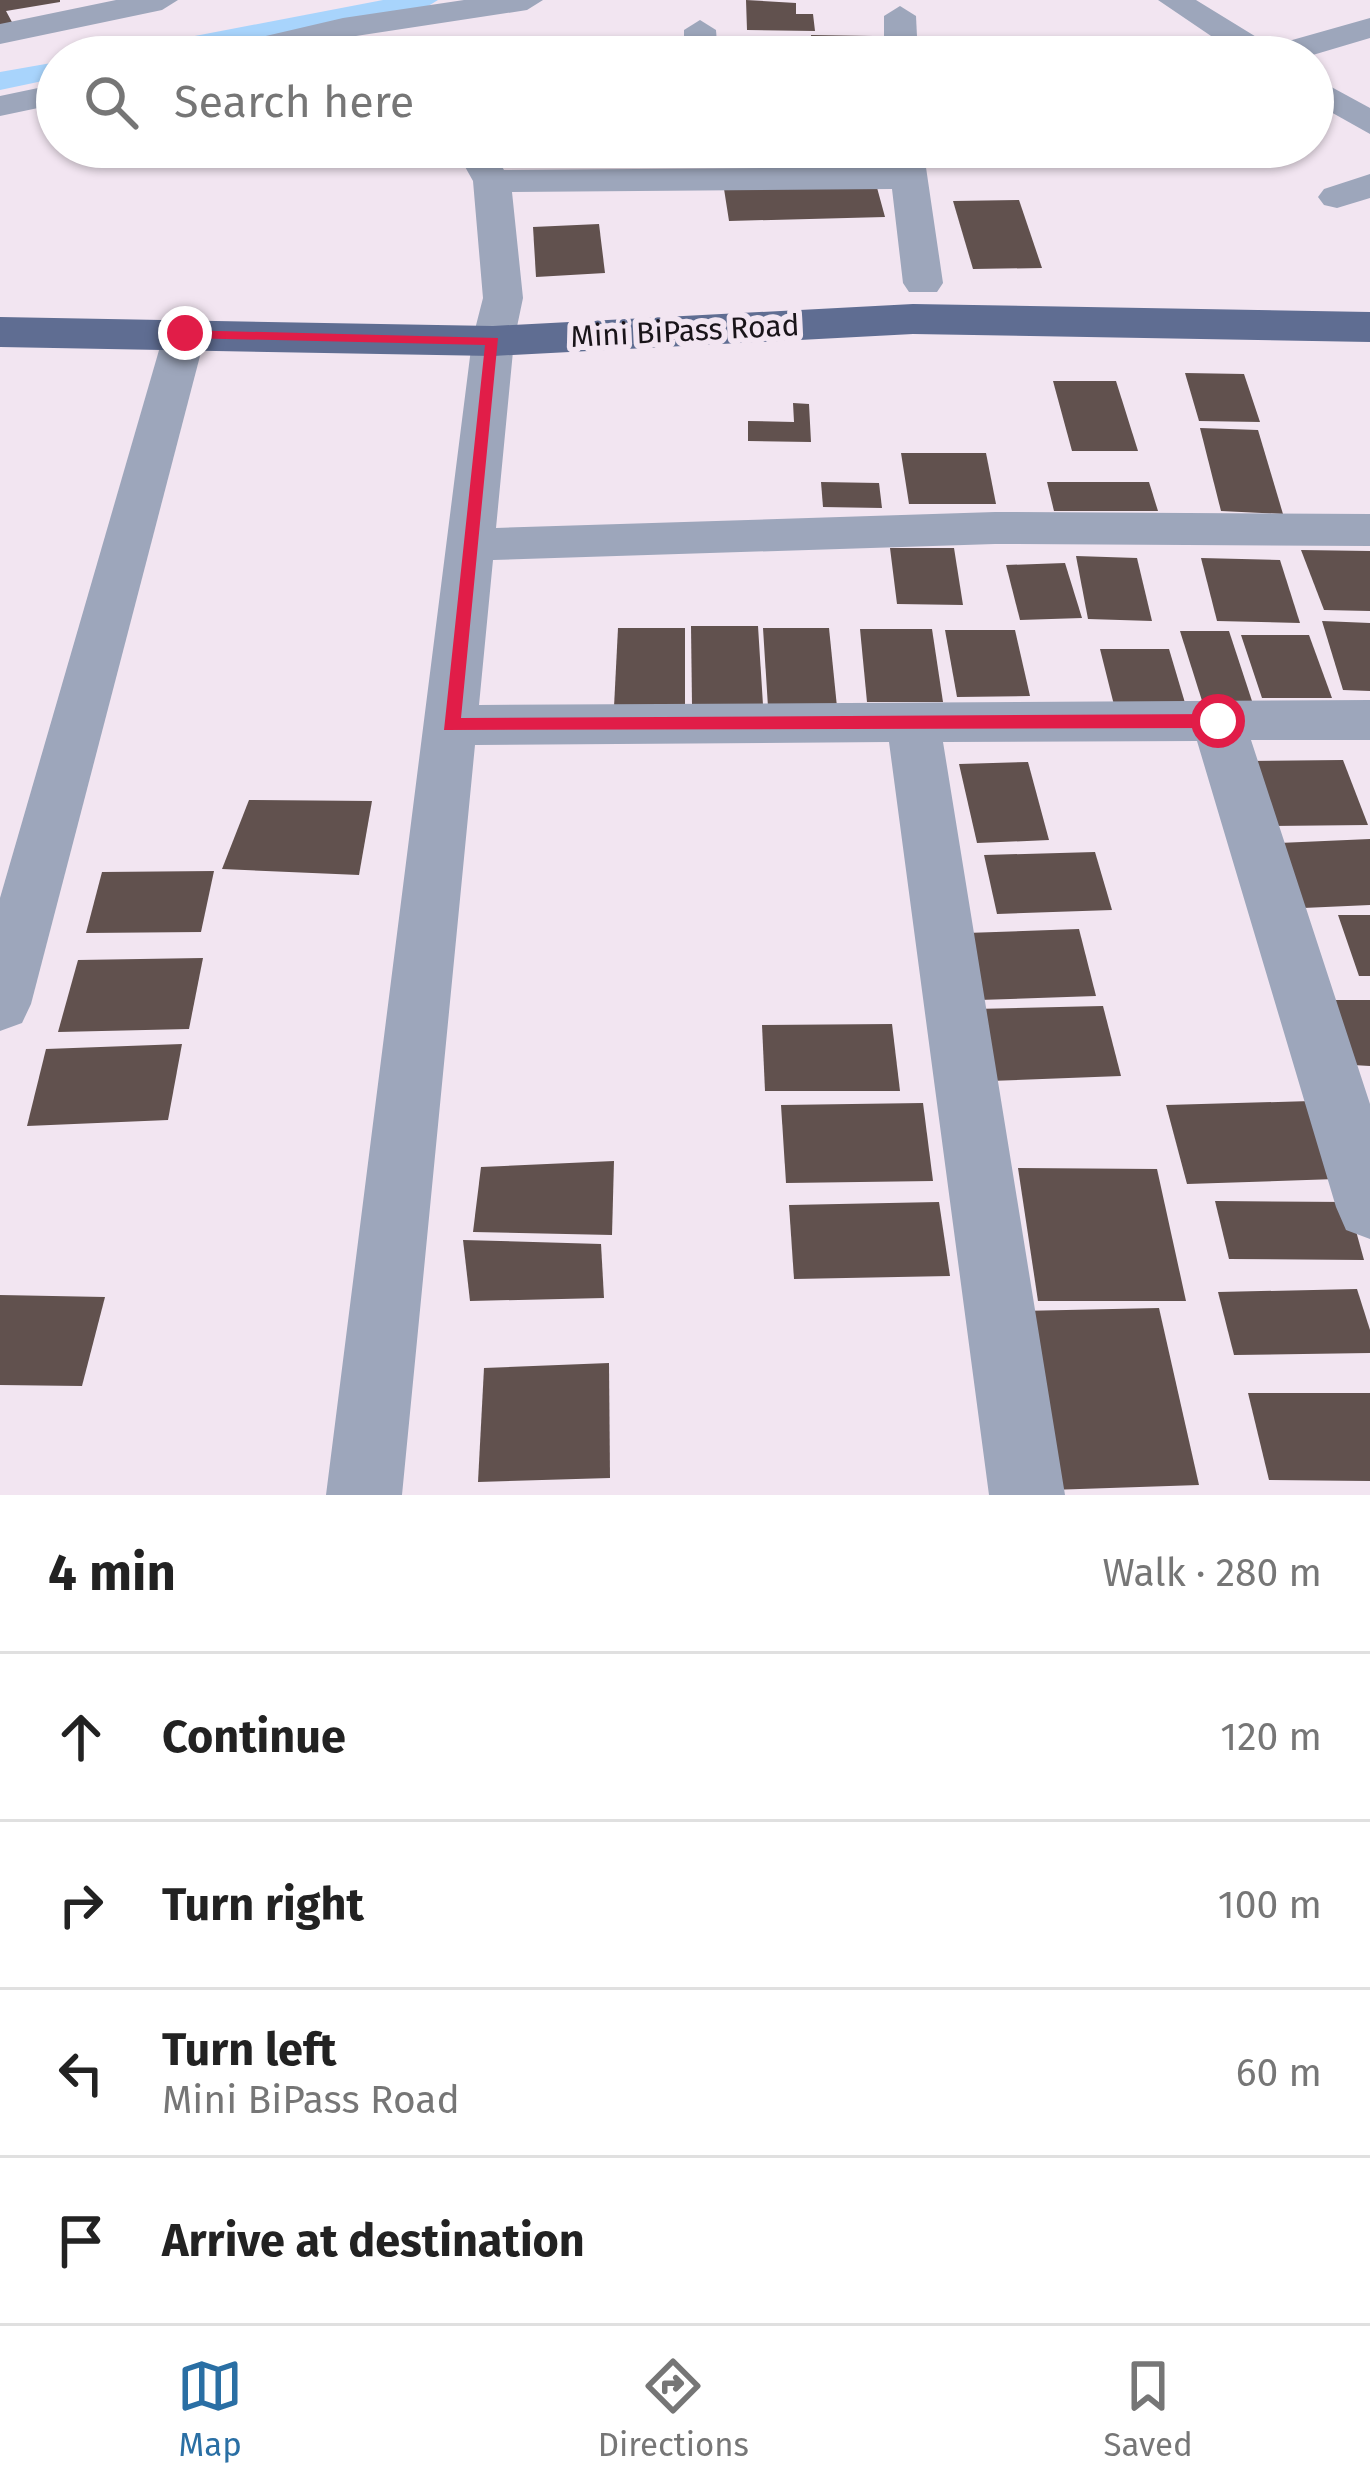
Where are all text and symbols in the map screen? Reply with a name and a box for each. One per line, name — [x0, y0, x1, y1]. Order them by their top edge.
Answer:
search box — [36, 36, 1334, 168]
icon: search — [78, 69, 144, 135]
text: Search here — [174, 75, 414, 129]
route end — [158, 306, 212, 360]
street label: Mini BiPass Road — [570, 307, 800, 355]
route start — [1191, 694, 1245, 748]
text: 4 min — [48, 1542, 176, 1604]
text: Walk · 280 m — [1102, 1550, 1322, 1596]
icon: ahead — [48, 1704, 114, 1770]
text: Continue — [162, 1710, 346, 1764]
text: 120 m — [1220, 1714, 1322, 1760]
icon: right — [48, 1872, 114, 1938]
text: Turn right — [162, 1878, 364, 1932]
text: 100 m — [1218, 1882, 1322, 1928]
text: Turn left — [162, 2023, 336, 2077]
icon: left — [48, 2040, 114, 2106]
text: 60 m — [1236, 2050, 1322, 2096]
text: Mini BiPass Road — [162, 2077, 460, 2123]
icon: arrive — [48, 2208, 114, 2274]
text: Arrive at destination — [162, 2214, 585, 2268]
tab: Map — [177, 2353, 243, 2465]
tab: Directions — [598, 2353, 749, 2465]
tab: Saved — [1103, 2353, 1193, 2465]

